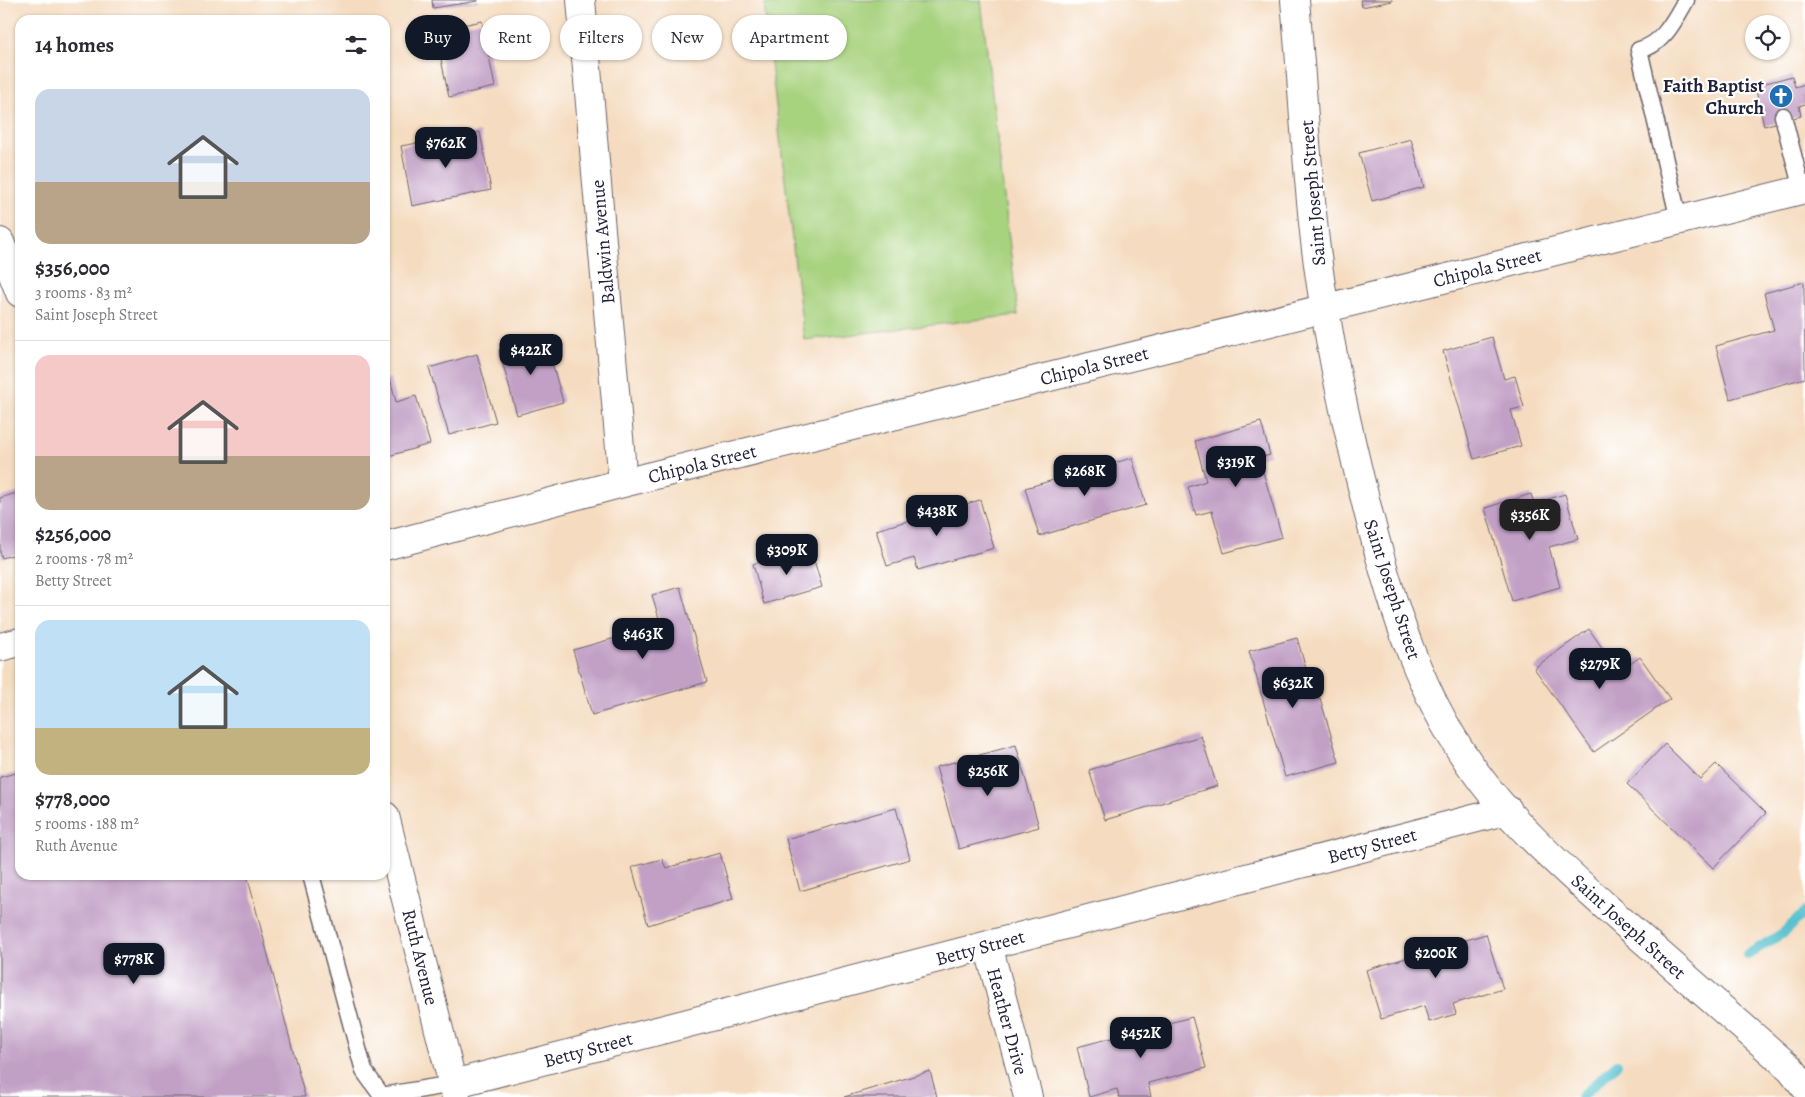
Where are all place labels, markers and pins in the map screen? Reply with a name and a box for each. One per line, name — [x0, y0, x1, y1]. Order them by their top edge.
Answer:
place label: Faith Baptist Church — [1663, 73, 1765, 121]
church icon: Faith Baptist Church — [1768, 83, 1794, 109]
pin: $762K — [411, 126, 481, 169]
pin: $422K — [496, 334, 566, 376]
pin: $319K — [1201, 446, 1271, 488]
pin: $268K — [1050, 454, 1120, 497]
pin: $438K — [902, 494, 972, 537]
pin: $356K — [1495, 498, 1565, 541]
pin: $309K — [752, 534, 822, 576]
pin: $463K — [608, 618, 678, 660]
pin: $279K — [1565, 648, 1635, 690]
pin: $632K — [1258, 666, 1328, 709]
pin: $256K — [953, 754, 1023, 797]
pin: $200K — [1401, 936, 1471, 979]
pin: $778K — [99, 942, 169, 985]
pin: $452K — [1106, 1016, 1176, 1059]

